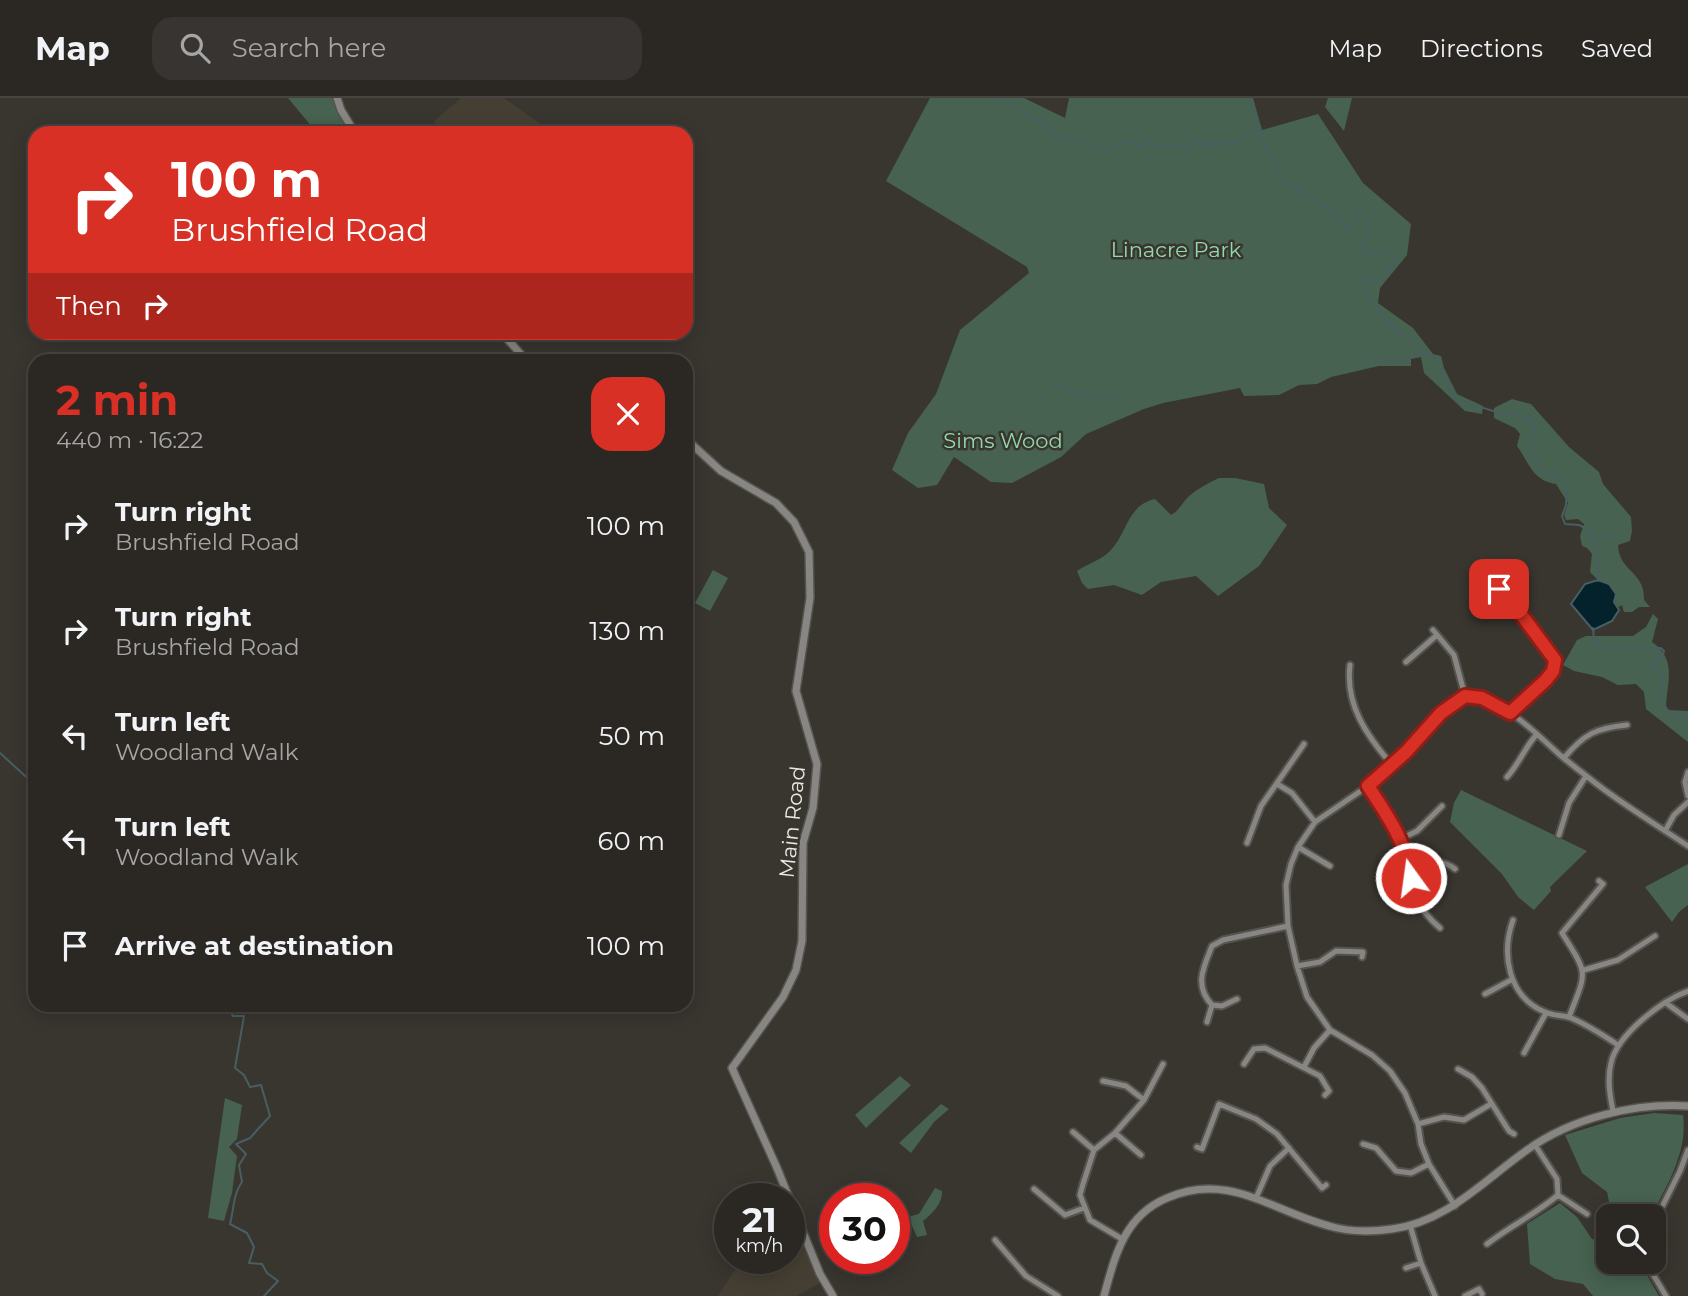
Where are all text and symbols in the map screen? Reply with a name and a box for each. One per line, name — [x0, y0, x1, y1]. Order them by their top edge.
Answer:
search box — [152, 17, 642, 80]
text: Map — [35, 28, 110, 68]
icon: search — [176, 29, 214, 67]
text: Search here — [232, 32, 386, 64]
text: Map — [1329, 34, 1382, 63]
text: Directions — [1420, 34, 1543, 63]
text: Saved — [1581, 34, 1653, 63]
text: 100 m — [171, 150, 322, 209]
icon: right — [56, 154, 147, 245]
text: Brushfield Road — [171, 210, 428, 249]
park label: Linacre Park — [1111, 237, 1242, 262]
icon: right — [136, 287, 174, 325]
text: Then — [56, 290, 122, 322]
text: 2 min — [56, 374, 178, 426]
button: close — [591, 377, 665, 451]
text: 440 m · 16:22 — [56, 426, 203, 454]
park label: Sims Wood — [943, 428, 1063, 453]
text: Turn right — [115, 496, 251, 528]
icon: right — [56, 507, 94, 545]
text: 100 m — [587, 510, 665, 542]
text: Brushfield Road — [115, 528, 300, 556]
pin — [1469, 559, 1529, 619]
icon: arrive — [1480, 570, 1518, 608]
text: Turn right — [115, 601, 251, 633]
icon: right — [56, 612, 94, 650]
text: 130 m — [589, 615, 665, 647]
text: Brushfield Road — [115, 633, 300, 661]
text: Turn left — [115, 706, 231, 738]
icon: left — [56, 717, 94, 755]
text: 50 m — [599, 720, 665, 752]
text: Woodland Walk — [115, 738, 298, 766]
street label: Main Road — [774, 765, 810, 879]
text: Turn left — [115, 811, 231, 843]
icon: left — [56, 822, 94, 860]
text: 60 m — [598, 825, 665, 857]
position arrow — [1374, 841, 1448, 915]
text: Woodland Walk — [115, 843, 298, 871]
icon: arrive — [56, 927, 94, 965]
text: Arrive at destination — [115, 930, 394, 962]
text: 100 m — [587, 930, 665, 962]
speed limit sign: 30 — [819, 1183, 910, 1274]
text: 21 — [742, 1198, 777, 1241]
map controls — [1596, 1204, 1666, 1274]
button: search — [1596, 1204, 1666, 1274]
text: km/h — [735, 1235, 784, 1257]

